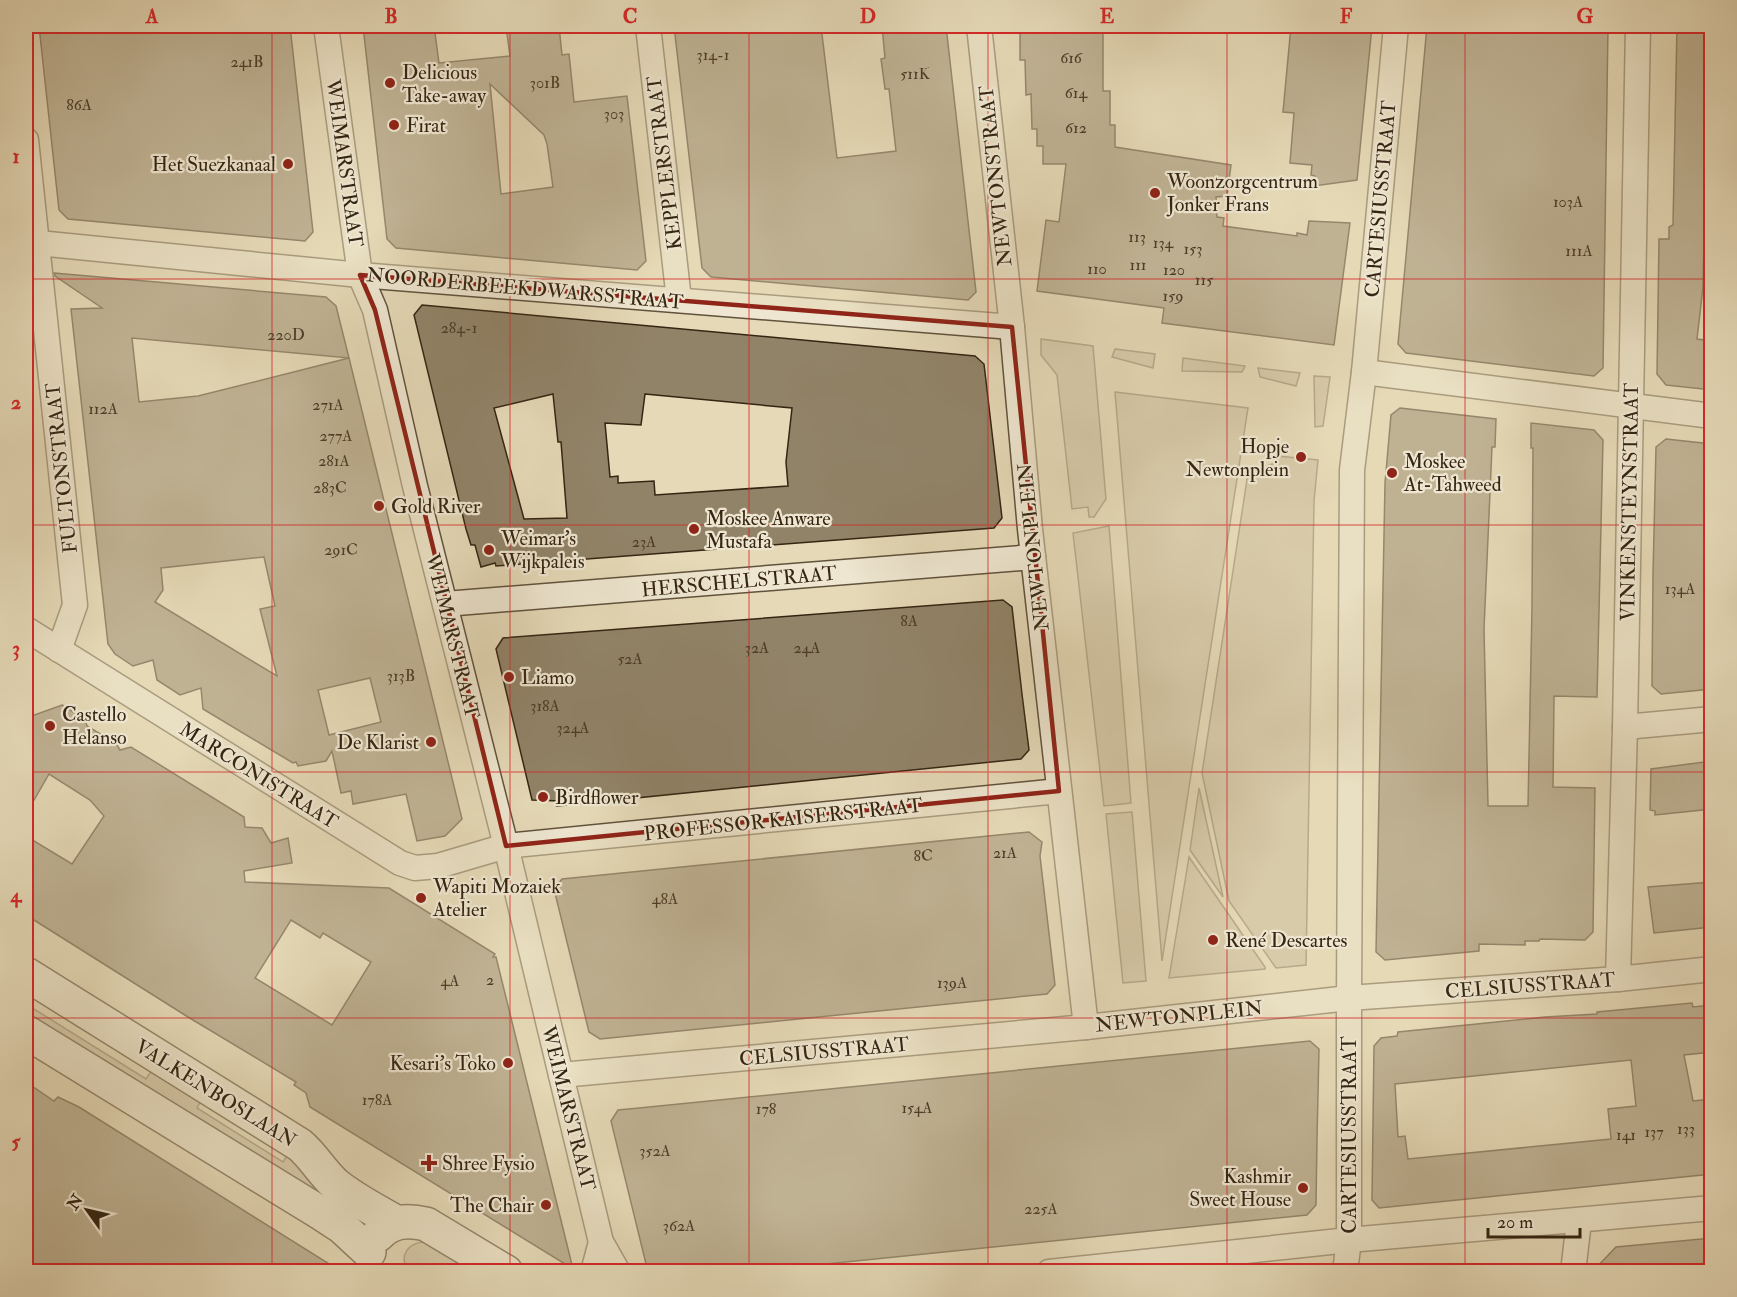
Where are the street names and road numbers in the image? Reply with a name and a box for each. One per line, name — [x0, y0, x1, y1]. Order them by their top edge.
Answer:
street label: KEPPLERSTRAAT — [641, 74, 688, 251]
street label: WEIMARSTRAAT — [320, 77, 369, 249]
street label: NEWTONSTRAAT — [974, 84, 1017, 268]
street label: CARTESIUSSTRAAT — [1359, 99, 1402, 299]
street label: NOORDERBEEKDWARSSTRAAT — [365, 262, 685, 315]
street label: FULTONSTRAAT — [40, 381, 83, 554]
street label: VINKENSTEYNSTRAAT — [1615, 382, 1644, 621]
street label: NEWTONPLEIN — [1012, 462, 1055, 632]
street label: WEIMARSTRAAT — [420, 550, 485, 721]
street label: HERSCHELSTRAAT — [640, 560, 838, 602]
street label: MARCONISTRAAT — [175, 716, 343, 834]
street label: PROFESSOR KAISERSTRAAT — [643, 792, 924, 847]
street label: CELSIUSSTRAAT — [1444, 967, 1616, 1004]
street label: NEWTONPLEIN — [1094, 995, 1264, 1038]
street label: WEIMARSTRAAT — [536, 1022, 601, 1193]
street label: CELSIUSSTRAAT — [738, 1032, 910, 1071]
street label: VALKENBOSLAAN — [131, 1034, 301, 1153]
street label: CARTESIUSSTRAAT — [1337, 1036, 1362, 1234]

